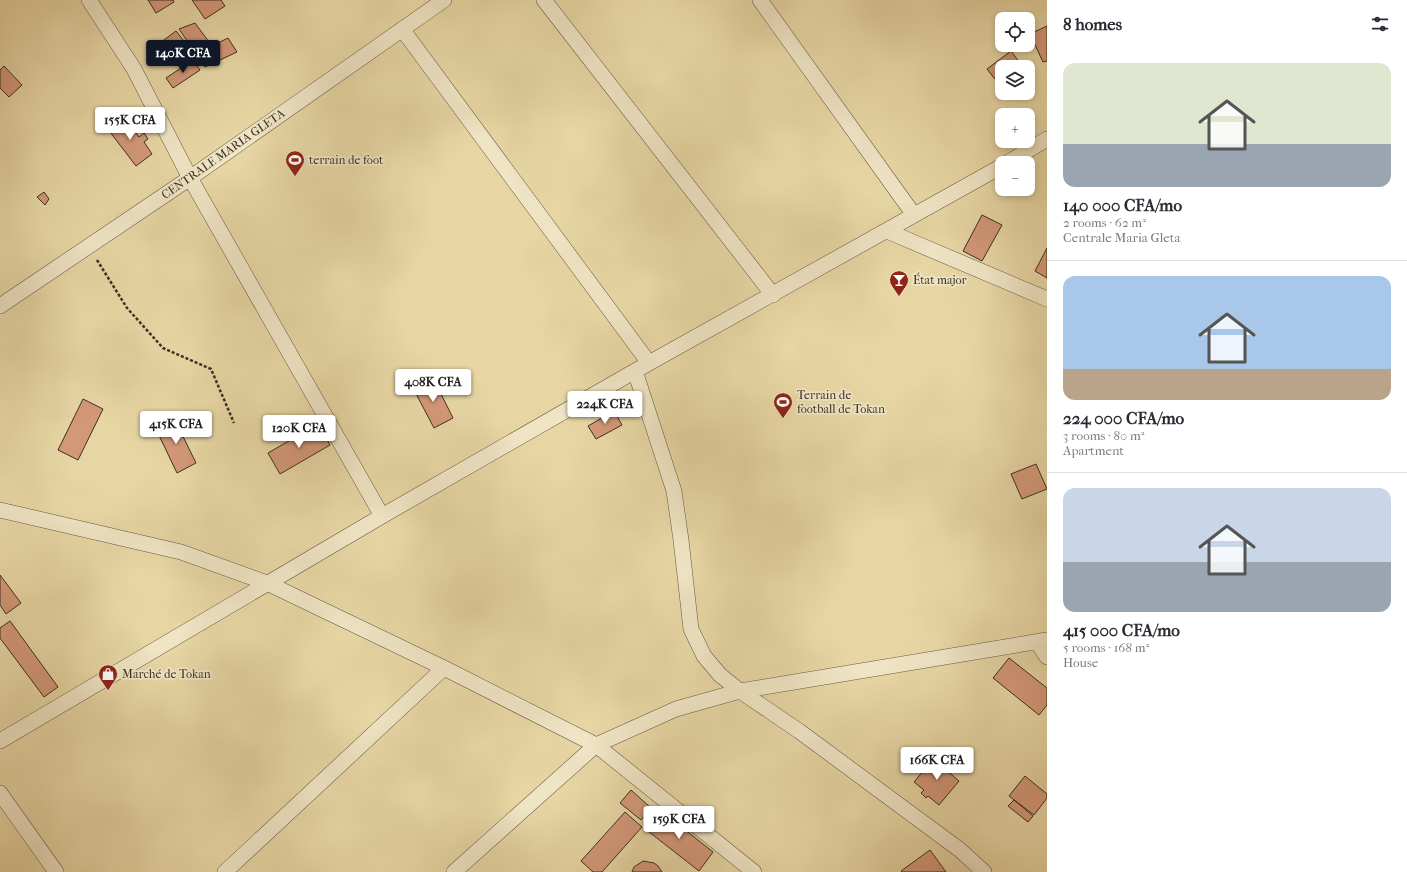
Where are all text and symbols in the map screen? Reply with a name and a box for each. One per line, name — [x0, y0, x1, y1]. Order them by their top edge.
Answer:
map controls — [995, 12, 1035, 196]
button: locate — [995, 12, 1035, 52]
icon: filters — [1369, 13, 1391, 35]
text: 8 homes — [1063, 14, 1122, 34]
pin: 140K CFA — [142, 40, 224, 74]
text: 140K CFA — [155, 45, 211, 60]
button: layers — [995, 60, 1035, 100]
icon: home — [1191, 89, 1263, 161]
street label: CENTRALE MARIA GLETA — [159, 106, 288, 202]
pin: 155K CFA — [89, 107, 171, 141]
button: + — [995, 108, 1035, 148]
text: 155K CFA — [104, 112, 156, 127]
sports icon: terrain de foot — [284, 149, 306, 177]
place label: terrain de foot — [309, 153, 384, 167]
button: − — [995, 156, 1035, 196]
text: 140 000 CFA/mo — [1063, 195, 1182, 215]
text: 2 rooms · 62 m² — [1063, 215, 1146, 230]
text: Centrale Maria Gleta — [1063, 230, 1180, 245]
bar icon: État major — [888, 269, 910, 297]
place label: État major — [913, 272, 968, 287]
icon: home — [1191, 302, 1263, 374]
pin: 408K CFA — [392, 369, 474, 403]
text: 408K CFA — [404, 374, 462, 389]
place label: Terrain de football de Tokan — [797, 388, 885, 416]
pin: 224K CFA — [564, 391, 646, 425]
sports icon: Terrain de football de Tokan — [772, 391, 794, 419]
text: 224K CFA — [576, 396, 634, 411]
text: 224 000 CFA/mo — [1063, 408, 1184, 428]
pin: 415K CFA — [135, 411, 217, 445]
pin: 120K CFA — [258, 415, 340, 449]
text: 415K CFA — [149, 416, 203, 431]
text: 120K CFA — [272, 420, 326, 435]
text: 3 rooms · 80 m² — [1063, 428, 1144, 443]
text: Apartment — [1063, 443, 1124, 458]
icon: home — [1191, 514, 1263, 586]
text: 415 000 CFA/mo — [1063, 620, 1180, 640]
text: 5 rooms · 168 m² — [1063, 640, 1149, 655]
text: House — [1063, 655, 1098, 670]
shop icon: Marché de Tokan — [97, 663, 119, 691]
place label: Marché de Tokan — [122, 667, 211, 681]
pin: 166K CFA — [896, 747, 978, 781]
text: 166K CFA — [910, 752, 964, 767]
pin: 159K CFA — [638, 806, 720, 840]
text: 159K CFA — [652, 811, 706, 826]

